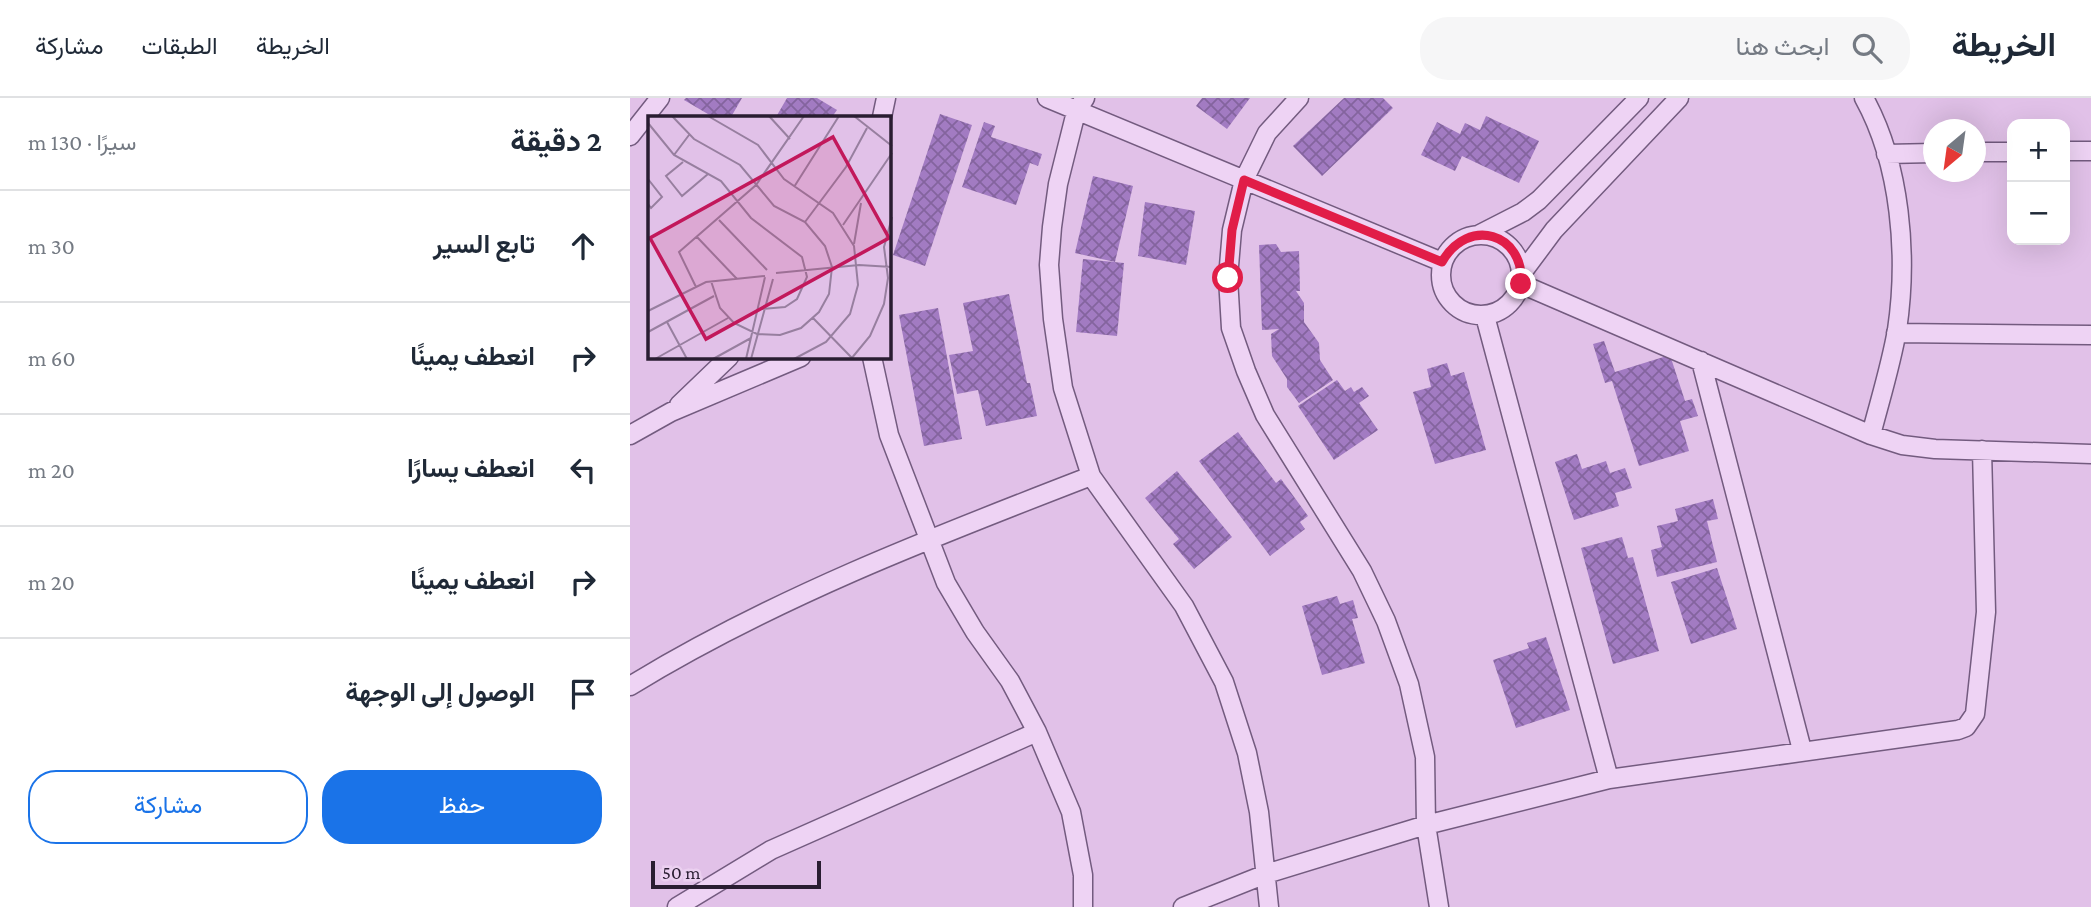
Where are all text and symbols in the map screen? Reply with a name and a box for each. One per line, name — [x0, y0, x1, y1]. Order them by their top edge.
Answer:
search box — [1420, 17, 1910, 80]
text: الخريطة — [1952, 26, 2056, 63]
icon: search — [1848, 29, 1886, 67]
text: مشاركة — [35, 32, 103, 59]
text: الطبقات — [141, 32, 218, 59]
text: الخريطة — [256, 32, 330, 59]
text: ابحث هنا — [1735, 32, 1830, 61]
inset map — [648, 116, 891, 359]
north arrow — [1923, 119, 1986, 182]
map controls — [2007, 119, 2070, 245]
button: + — [2007, 119, 2070, 182]
text: 2 دقيقة — [510, 124, 602, 157]
text: سيرًا · 130 m — [28, 129, 136, 155]
button: − — [2007, 182, 2070, 245]
icon: ahead — [564, 227, 602, 265]
text: تابع السير — [433, 230, 535, 259]
text: 30 m — [28, 233, 75, 259]
route start — [1212, 262, 1243, 293]
route end — [1505, 268, 1536, 299]
icon: right — [564, 339, 602, 377]
text: انعطف يمينًا — [410, 342, 535, 371]
text: 60 m — [28, 345, 76, 371]
icon: left — [564, 451, 602, 489]
text: انعطف يسارًا — [407, 454, 535, 483]
text: 20 m — [28, 457, 75, 483]
icon: right — [564, 563, 602, 601]
text: انعطف يمينًا — [410, 566, 535, 595]
text: 20 m — [28, 569, 75, 595]
icon: arrive — [564, 675, 602, 713]
text: الوصول إلى الوجهة — [345, 678, 535, 707]
button: مشاركة — [28, 770, 308, 844]
button: حفظ — [322, 770, 602, 844]
scale bar — [651, 858, 821, 890]
text: 50 m — [662, 862, 701, 883]

